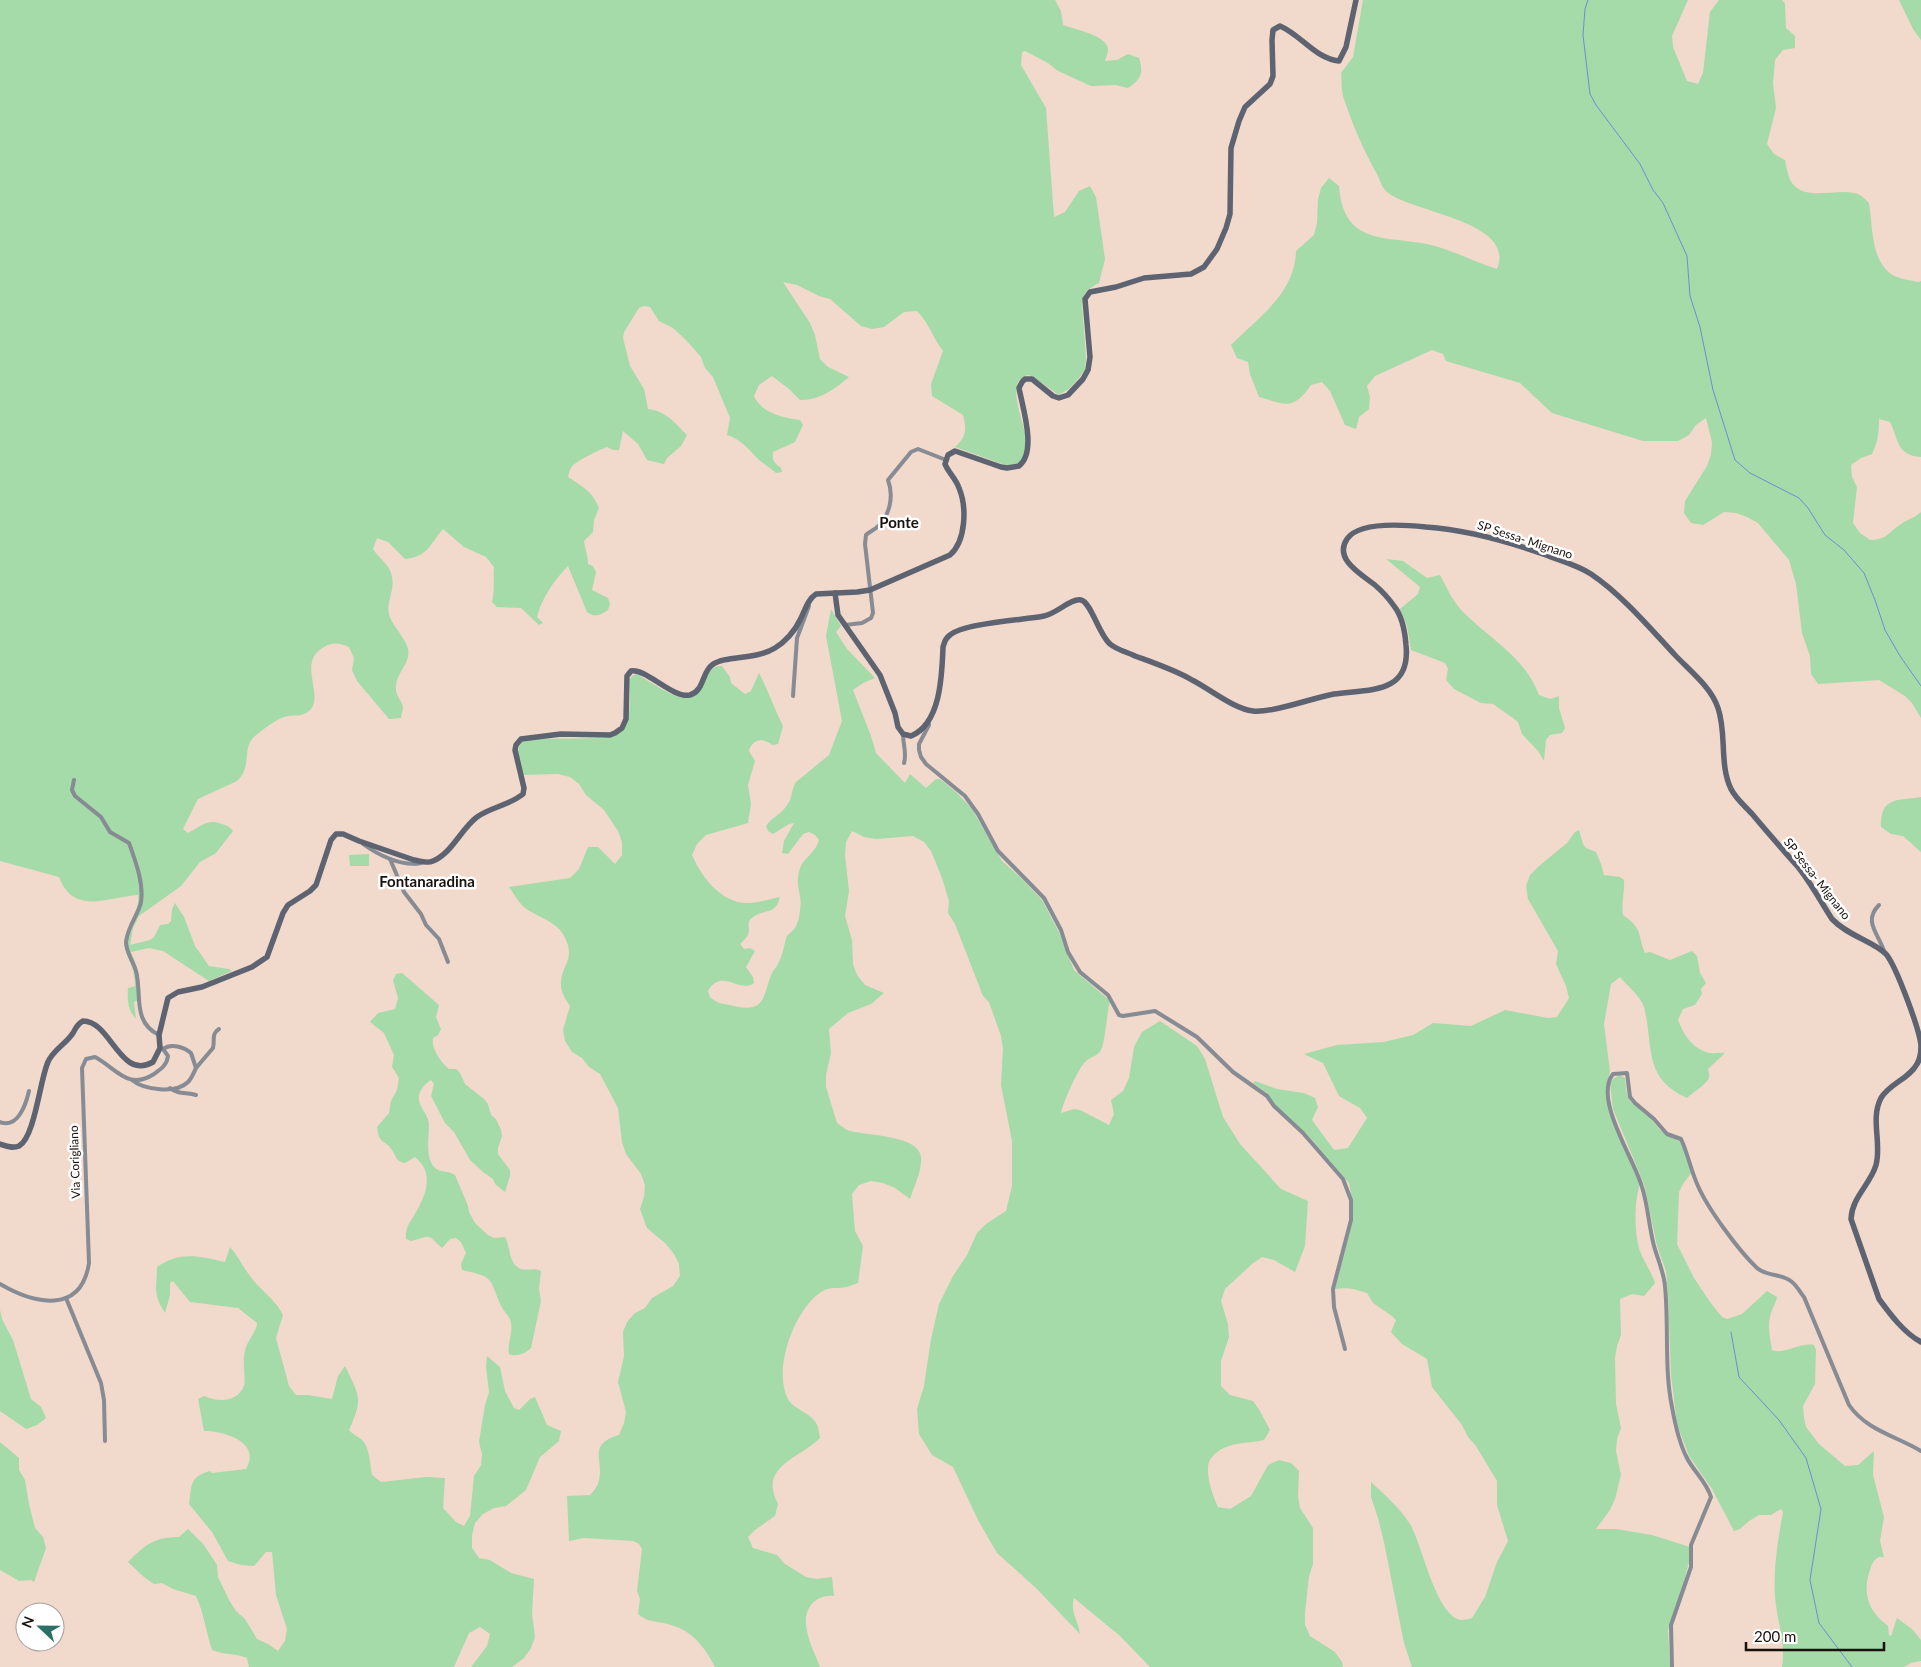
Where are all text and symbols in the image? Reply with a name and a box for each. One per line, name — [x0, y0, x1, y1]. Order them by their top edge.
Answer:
district label: Ponte — [879, 513, 919, 531]
street label: SP Sessa- Mignano — [1476, 517, 1575, 562]
street label: SP Sessa- Mignano — [1781, 835, 1854, 923]
district label: Fontanaradina — [379, 872, 475, 890]
street label: Via Corigliano — [66, 1125, 83, 1199]
north arrow — [15, 1602, 65, 1652]
text: N — [18, 1614, 37, 1630]
scale bar — [1746, 1620, 1884, 1652]
text: 200 m — [1754, 1627, 1796, 1645]

